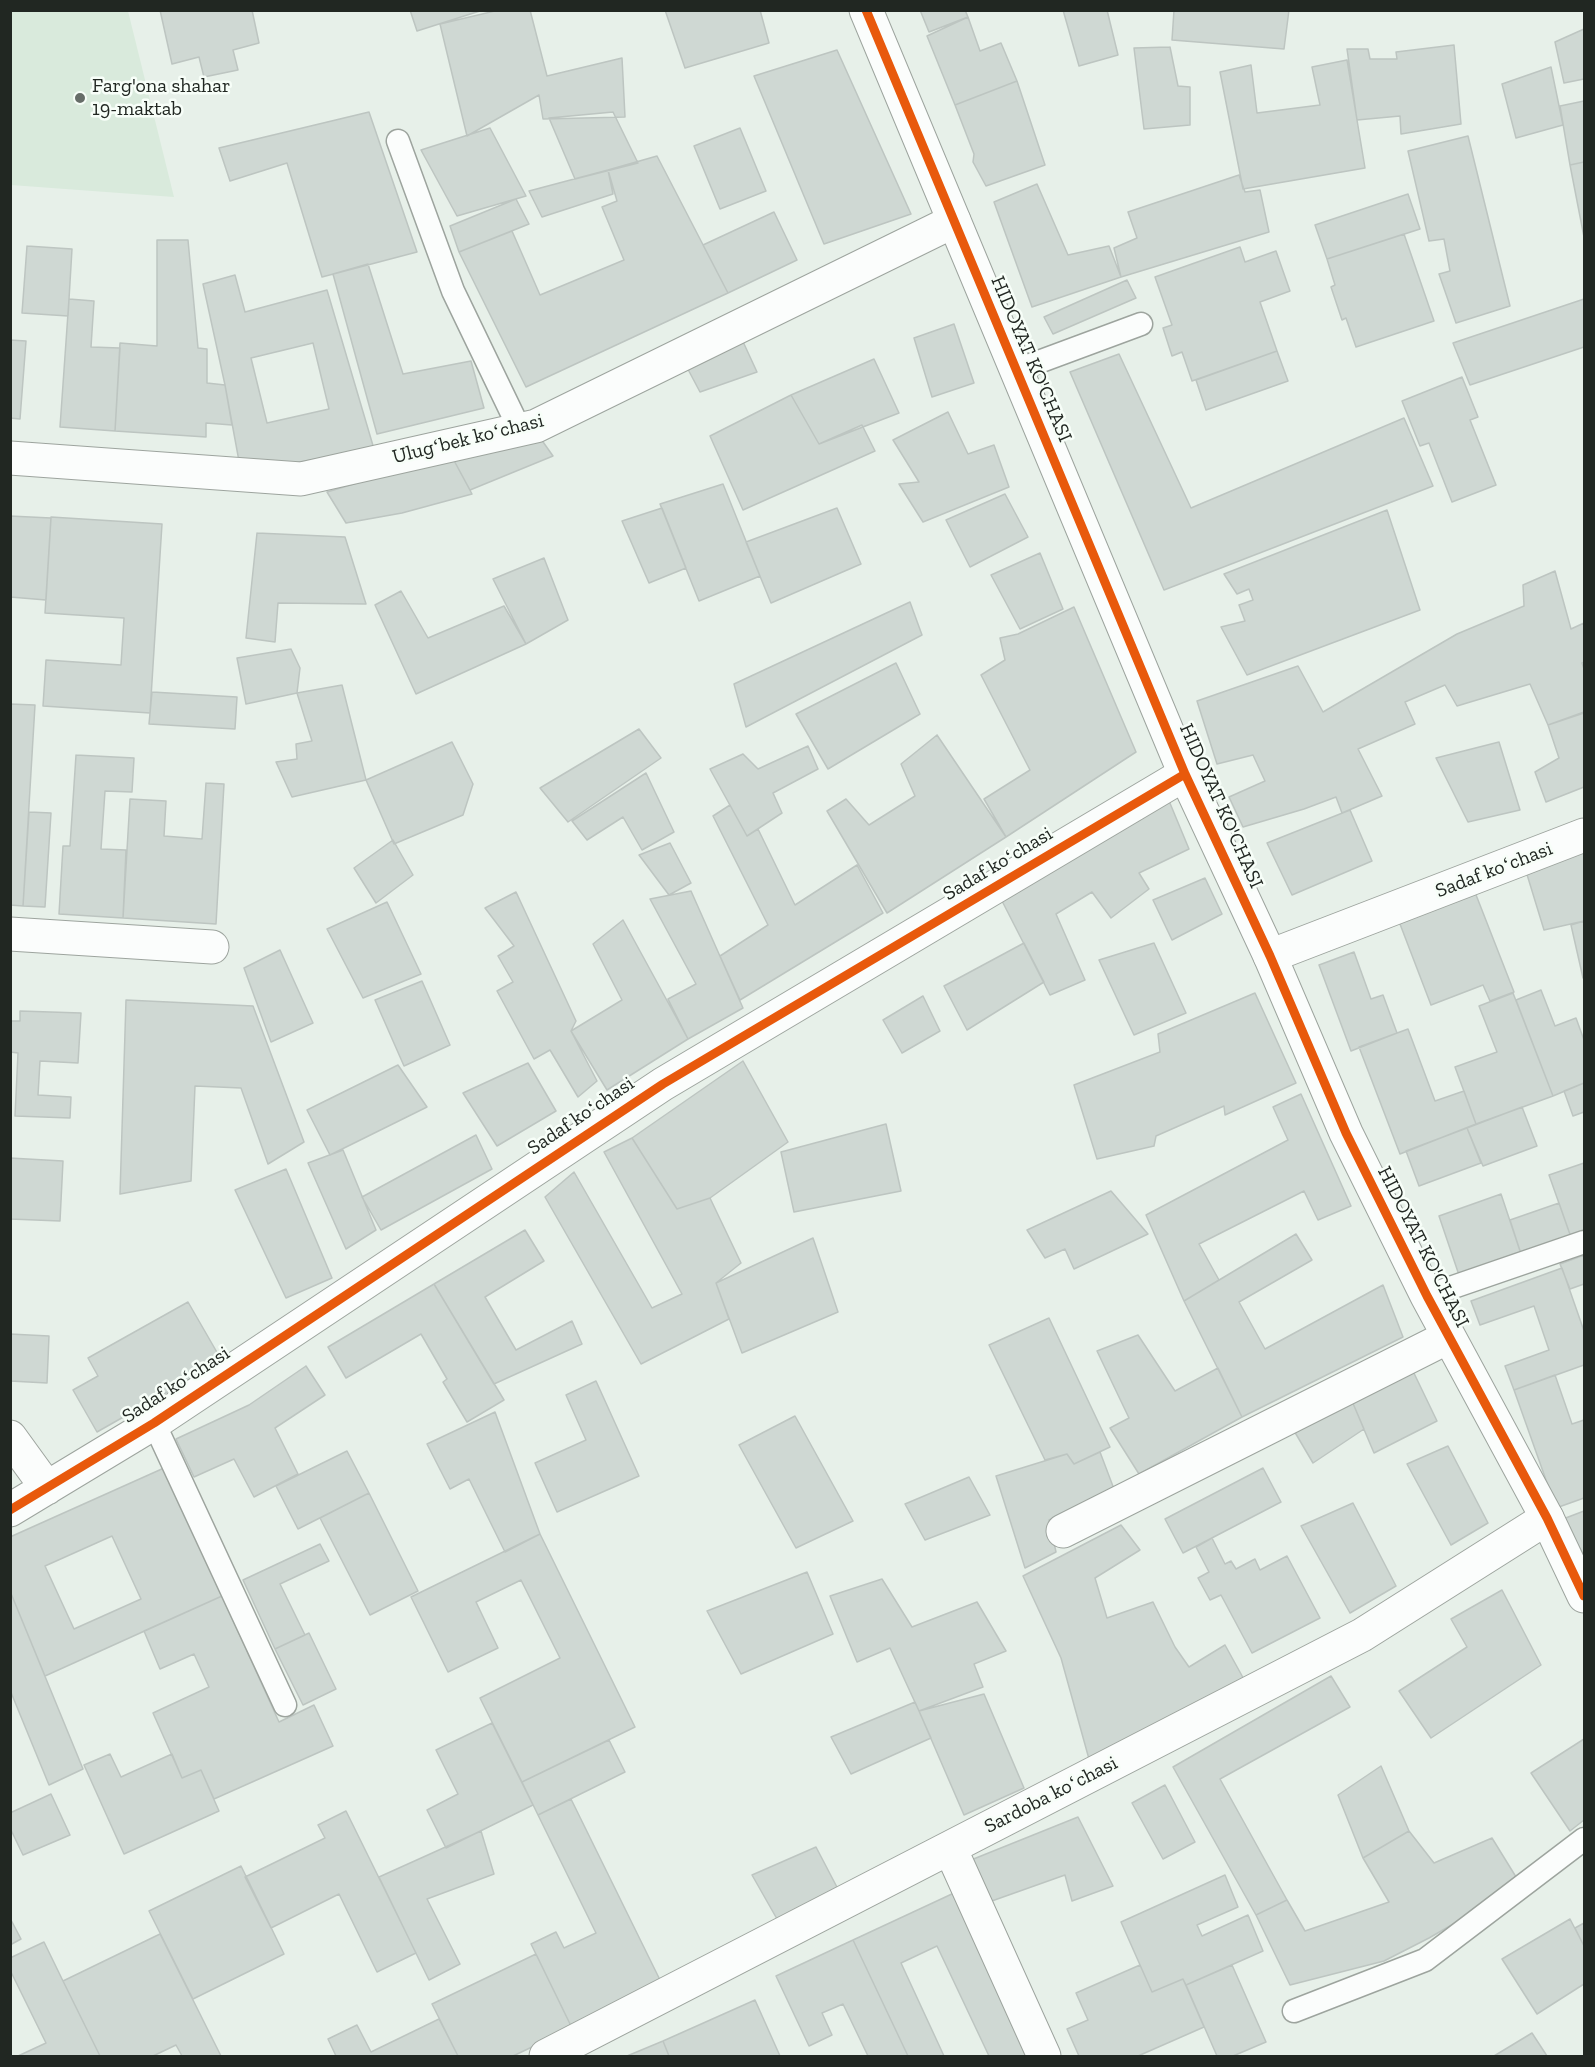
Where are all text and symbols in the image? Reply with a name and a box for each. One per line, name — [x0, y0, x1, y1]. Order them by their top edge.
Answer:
place label: Farg'ona shahar 19-maktab — [92, 74, 230, 121]
marker: Farg'ona shahar 19-maktab — [73, 91, 87, 105]
street label: HIDOYAT KO'CHASI — [985, 272, 1077, 446]
street label: Ulugʻbek koʻchasi — [390, 409, 546, 469]
street label: HIDOYAT KO'CHASI — [1174, 720, 1268, 892]
street label: Sadaf koʻchasi — [939, 822, 1057, 906]
street label: Sadaf koʻchasi — [1432, 837, 1556, 903]
street label: Sadaf koʻchasi — [523, 1072, 639, 1160]
street label: HIDOYAT KO'CHASI — [1372, 1162, 1474, 1332]
street label: Sadaf koʻchasi — [118, 1341, 234, 1429]
street label: Sardoba koʻchasi — [980, 1751, 1122, 1839]

